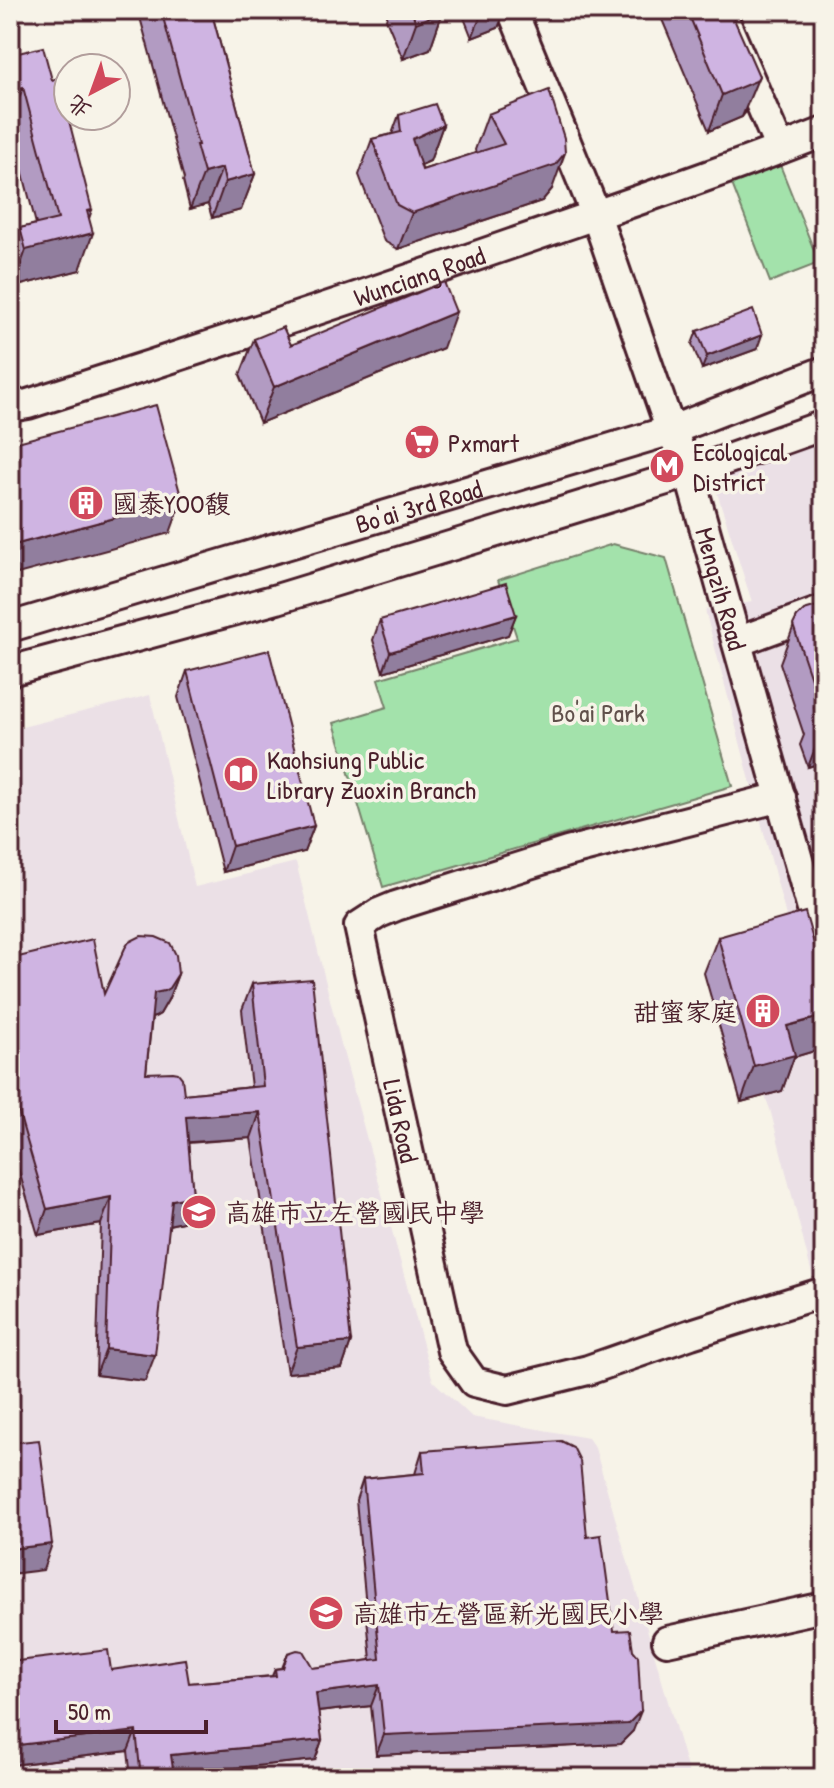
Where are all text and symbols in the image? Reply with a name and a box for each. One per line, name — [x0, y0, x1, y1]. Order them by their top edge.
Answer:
north arrow — [52, 52, 132, 132]
text: 北 — [61, 89, 97, 126]
street label: Wunciang Road — [349, 237, 489, 314]
supermarket icon: Pxmart — [403, 423, 441, 461]
place label: Pxmart — [448, 425, 520, 460]
place label: Ecological District — [693, 434, 787, 499]
metro station icon: Ecological District — [648, 447, 686, 485]
street label: Bo'ai 3rd Road — [351, 470, 486, 541]
building icon: 國泰YOO馥 — [67, 484, 105, 522]
place label: 國泰YOO馥 — [112, 486, 230, 521]
street label: Mengzih Road — [688, 523, 755, 654]
park label: Bo'ai Park — [551, 695, 645, 730]
place label: Kaohsiung Public Library Zuoxin Branch — [267, 742, 476, 807]
library icon: Kaohsiung Public Library Zuoxin Branch — [222, 755, 260, 793]
building icon: 甜蜜家庭 — [744, 992, 782, 1030]
place label: 甜蜜家庭 — [633, 994, 737, 1029]
street label: Lida Road — [376, 1076, 428, 1166]
school or university icon: 高雄市立左營國民中學 — [180, 1193, 218, 1231]
place label: 高雄市立左營國民中學 — [225, 1195, 485, 1230]
school or university icon: 高雄市左營區新光國民小學 — [307, 1594, 345, 1632]
place label: 高雄市左營區新光國民小學 — [352, 1596, 664, 1631]
scale bar — [56, 1684, 206, 1734]
text: 50 m — [68, 1695, 111, 1727]

